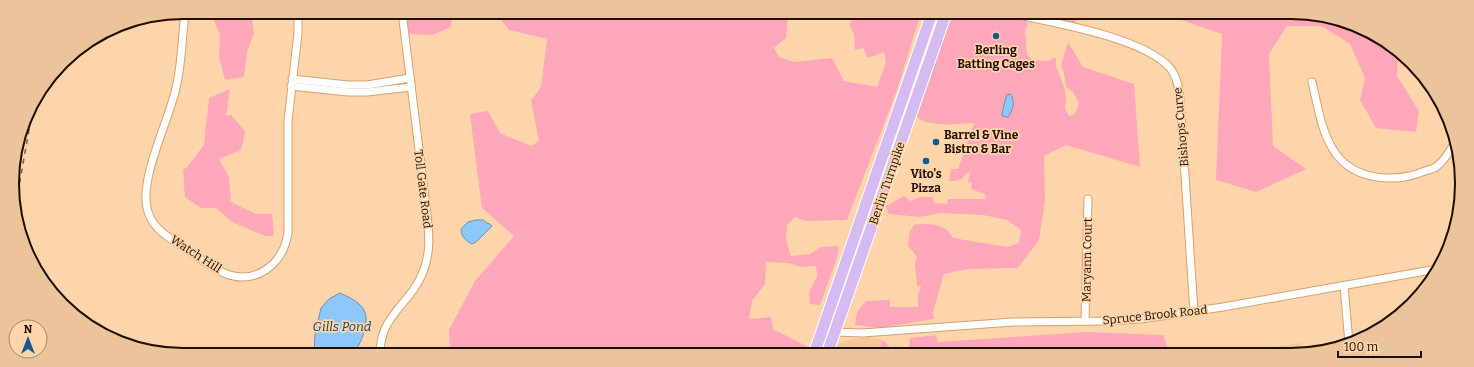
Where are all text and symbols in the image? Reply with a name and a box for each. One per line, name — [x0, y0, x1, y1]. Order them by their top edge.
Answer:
marker: Berling Batting Cages — [991, 31, 1001, 41]
place label: Berling Batting Cages — [957, 43, 1035, 71]
street label: Bishops Curve — [1171, 87, 1191, 167]
place label: Barrel & Vine Bistro & Bar — [944, 128, 1019, 156]
marker: Barrel & Vine Bistro & Bar — [931, 137, 941, 147]
street label: Berlin Turnpike — [866, 140, 908, 226]
street label: Toll Gate Road — [411, 149, 435, 229]
marker: Vito's Pizza — [921, 156, 931, 166]
place label: Vito's Pizza — [910, 167, 942, 195]
street label: Maryann Court — [1079, 217, 1095, 302]
street label: Watch Hill — [168, 232, 225, 276]
street label: Spruce Brook Road — [1102, 303, 1208, 327]
north arrow — [8, 319, 48, 359]
water label: Gills Pond — [313, 319, 372, 334]
text: N — [24, 323, 33, 336]
scale bar — [1338, 333, 1421, 359]
text: 100 m — [1344, 340, 1379, 354]

